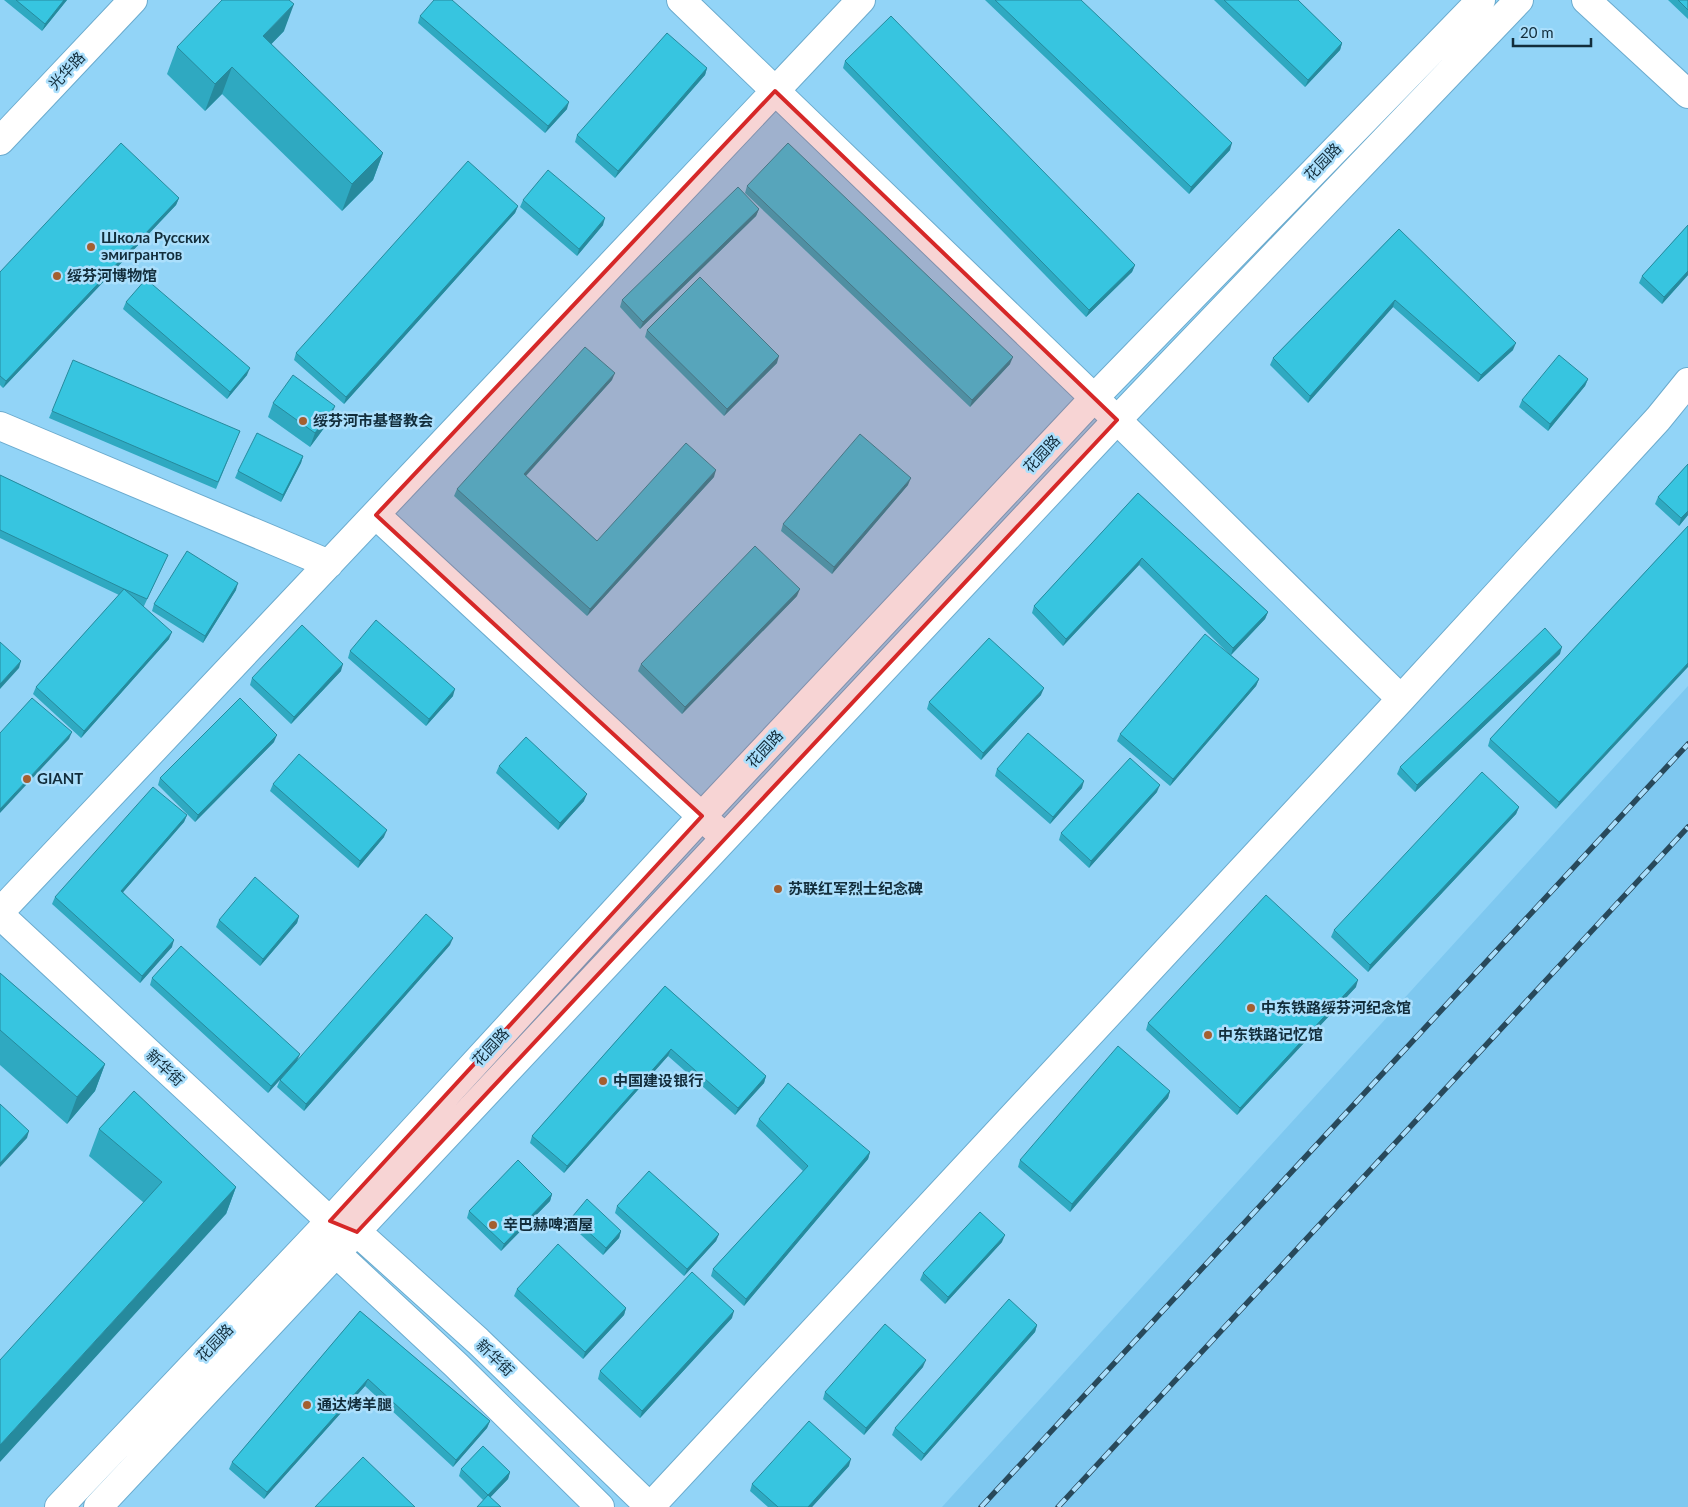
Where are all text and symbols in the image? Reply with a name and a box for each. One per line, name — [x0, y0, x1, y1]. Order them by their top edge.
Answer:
scale bar — [1513, 15, 1590, 47]
text: 20 m — [1520, 23, 1554, 41]
street label: 光华路 — [44, 48, 88, 93]
street label: 花园路 — [1300, 139, 1344, 184]
place label: Школа Русских эмигрантов — [101, 228, 210, 263]
marker: Школа Русских эмигрантов — [85, 241, 97, 253]
place label: 绥芬河博物馆 — [67, 266, 157, 284]
marker: 绥芬河博物馆 — [51, 270, 63, 282]
place label: 绥芬河市基督教会 — [313, 411, 433, 429]
marker: 绥芬河市基督教会 — [297, 415, 309, 427]
street label: 花园路 — [1019, 431, 1063, 476]
street label: 花园路 — [742, 726, 786, 771]
place label: GIANT — [37, 769, 83, 787]
marker: GIANT — [21, 773, 33, 785]
place label: 苏联红军烈士纪念碑 — [788, 879, 923, 897]
marker: 苏联红军烈士纪念碑 — [772, 883, 784, 895]
place label: 中东铁路绥芬河纪念馆 — [1261, 998, 1411, 1016]
marker: 中东铁路绥芬河纪念馆 — [1245, 1002, 1257, 1014]
street label: 花园路 — [468, 1024, 512, 1069]
place label: 中东铁路记忆馆 — [1218, 1025, 1323, 1043]
marker: 中东铁路记忆馆 — [1202, 1029, 1214, 1041]
street label: 新华街 — [143, 1045, 188, 1089]
place label: 中国建设银行 — [613, 1071, 703, 1089]
marker: 中国建设银行 — [597, 1075, 609, 1087]
place label: 辛巴赫啤酒屋 — [503, 1215, 593, 1233]
marker: 辛巴赫啤酒屋 — [487, 1219, 499, 1231]
street label: 花园路 — [192, 1320, 236, 1365]
street label: 新华街 — [473, 1335, 518, 1379]
place label: 通达烤羊腿 — [317, 1395, 392, 1413]
marker: 通达烤羊腿 — [301, 1399, 313, 1411]

